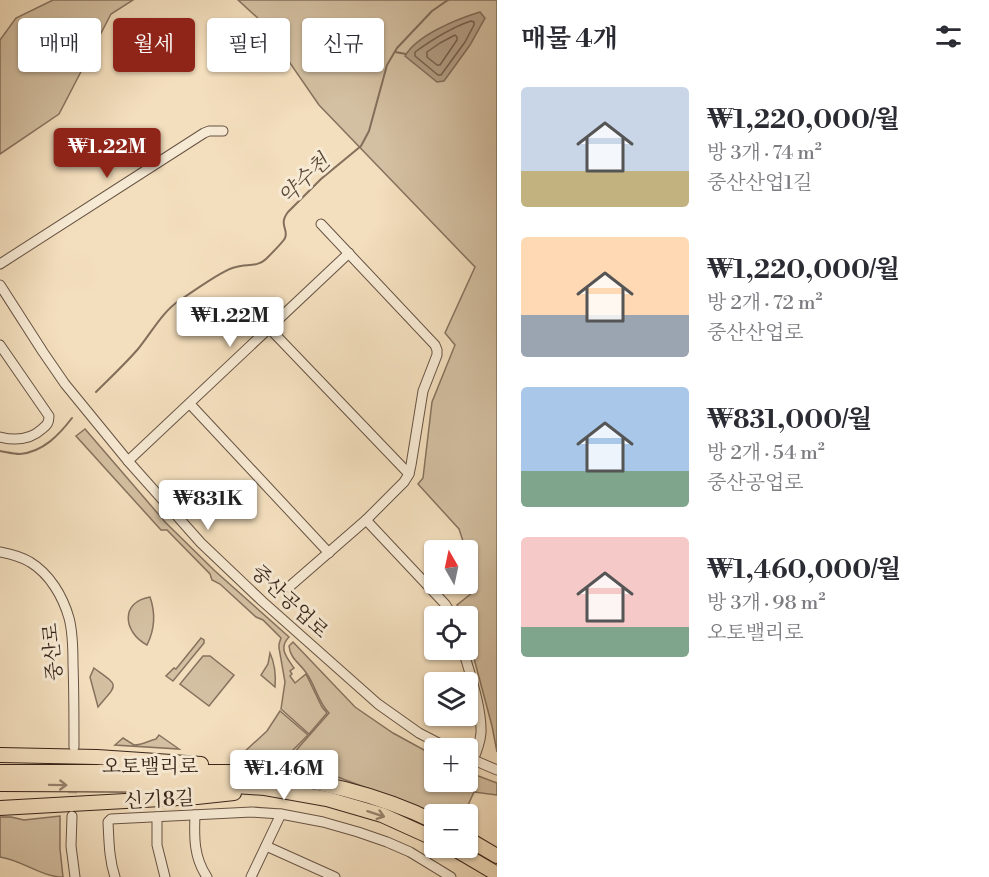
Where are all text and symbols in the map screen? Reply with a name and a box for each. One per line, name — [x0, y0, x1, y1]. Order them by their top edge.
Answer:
chip: 매매 — [18, 18, 101, 72]
chip: 월세 — [113, 18, 195, 72]
chip: 필터 — [207, 18, 290, 72]
chip: 신규 — [302, 18, 384, 72]
icon: filters — [932, 20, 965, 53]
text: 매물 4개 — [521, 23, 618, 55]
text: ₩1,220,000/월 — [707, 104, 900, 136]
icon: home — [569, 111, 641, 183]
pin: ₩1.22M — [58, 128, 156, 179]
text: ₩1.22M — [68, 135, 146, 160]
text: 방 3개 · 74 m² — [707, 141, 822, 166]
water label: 약수천 — [274, 148, 337, 210]
text: 중산산업1길 — [707, 171, 812, 196]
text: ₩1,220,000/월 — [707, 254, 900, 286]
icon: home — [569, 261, 641, 333]
text: 방 2개 · 72 m² — [707, 291, 823, 316]
pin: ₩1.22M — [181, 297, 279, 348]
text: ₩1.22M — [191, 304, 269, 329]
text: 중산산업로 — [707, 321, 804, 346]
text: ₩831,000/월 — [707, 404, 872, 436]
icon: home — [569, 411, 641, 483]
text: 방 2개 · 54 m² — [707, 441, 825, 466]
text: 중산공업로 — [707, 471, 804, 496]
pin: ₩831K — [166, 480, 250, 531]
text: ₩831K — [173, 487, 243, 512]
north arrow — [424, 540, 478, 594]
map controls — [424, 540, 478, 858]
text: ₩1,460,000/월 — [707, 554, 901, 586]
street label: 중산공업로 — [245, 560, 333, 644]
icon: home — [569, 561, 641, 633]
text: 방 3개 · 98 m² — [707, 591, 825, 616]
button: locate — [424, 606, 478, 660]
text: 오토밸리로 — [707, 621, 804, 646]
street label: 중산로 — [39, 622, 68, 682]
button: layers — [424, 672, 478, 726]
button: + — [424, 738, 478, 792]
pin: ₩1.46M — [235, 750, 333, 801]
street label: 오토밸리로 — [102, 755, 198, 780]
text: ₩1.46M — [244, 757, 324, 782]
one-way arrow — [48, 779, 68, 790]
street label: 신기8길 — [123, 786, 195, 815]
button: − — [424, 804, 478, 858]
one-way arrow — [366, 809, 385, 820]

